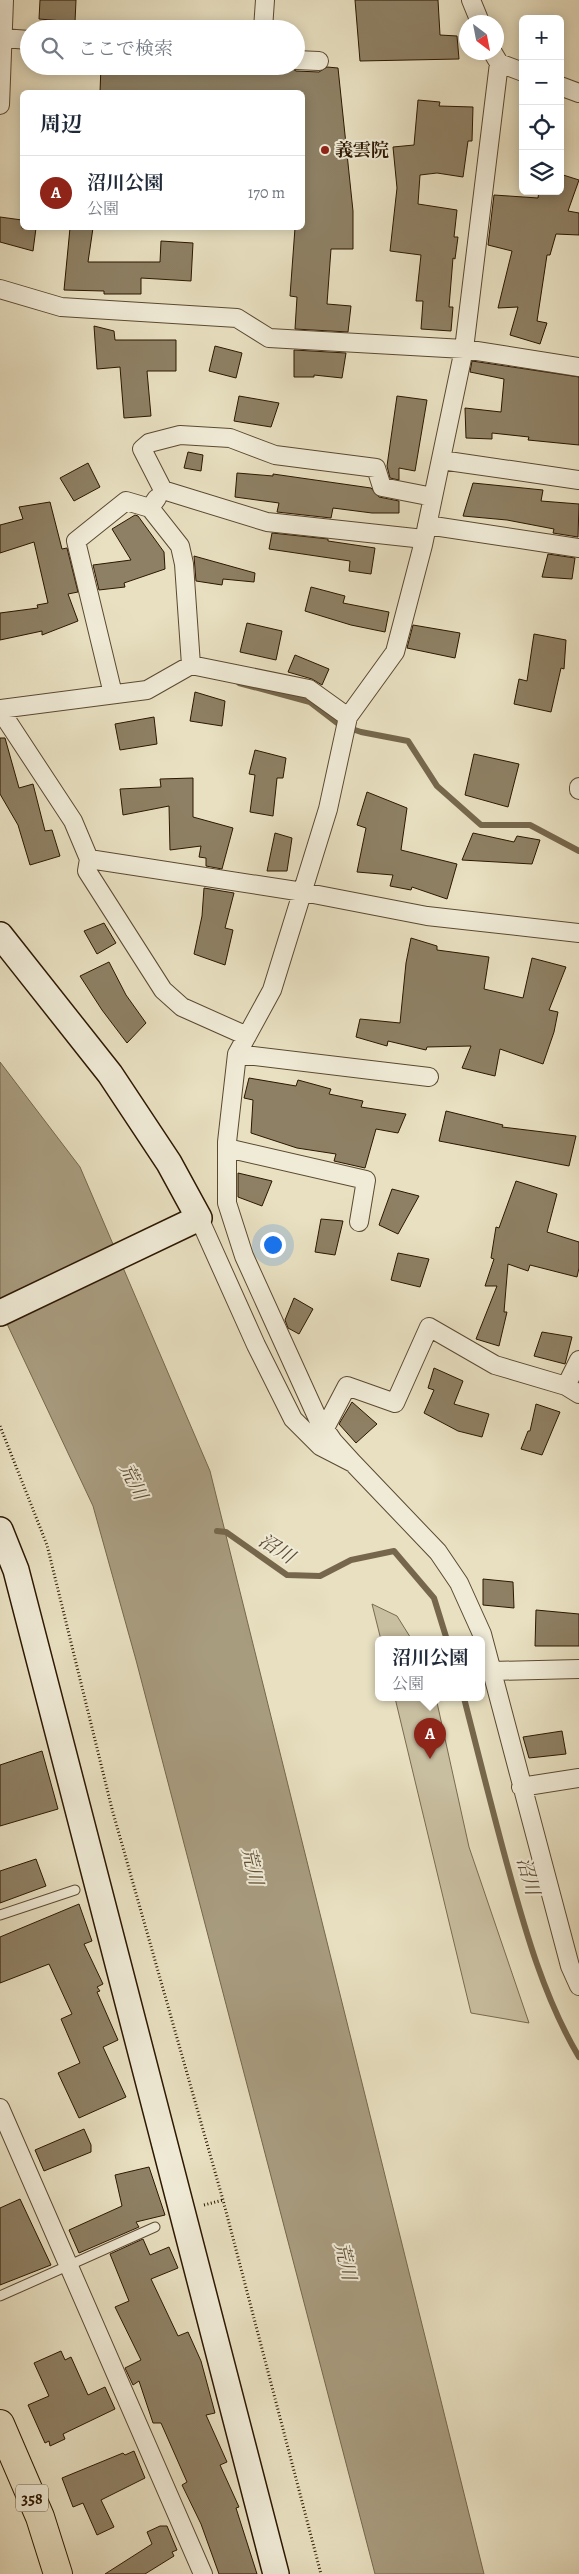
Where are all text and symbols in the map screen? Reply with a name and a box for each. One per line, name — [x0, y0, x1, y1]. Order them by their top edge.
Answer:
north arrow — [459, 15, 504, 60]
map controls — [519, 15, 564, 195]
button: + — [519, 15, 564, 60]
search box — [20, 20, 305, 75]
icon: search — [38, 34, 66, 62]
text: ここで検索 — [78, 36, 173, 62]
button: − — [519, 60, 564, 105]
button: locate — [519, 105, 564, 150]
text: 周辺 — [40, 110, 82, 138]
place label: 義雲院 — [335, 138, 389, 162]
marker: 義雲院 — [319, 144, 331, 156]
button: layers — [519, 150, 564, 195]
text: 沼川公園 — [87, 170, 163, 196]
text: A — [51, 182, 61, 204]
text: 170 m — [248, 182, 285, 204]
text: 公園 — [87, 198, 119, 220]
your location — [260, 1232, 286, 1258]
water label: 荒川 — [113, 1459, 154, 1506]
water label: 沼川 — [253, 1528, 301, 1571]
popup — [375, 1636, 485, 1701]
text: 沼川公園 — [392, 1645, 468, 1671]
text: 公園 — [392, 1673, 424, 1695]
pin: A — [414, 1718, 446, 1759]
water label: 荒川 — [235, 1845, 269, 1890]
water label: 沼川 — [511, 1855, 546, 1900]
water label: 荒川 — [328, 2240, 362, 2285]
road number: 358 — [16, 2484, 48, 2512]

